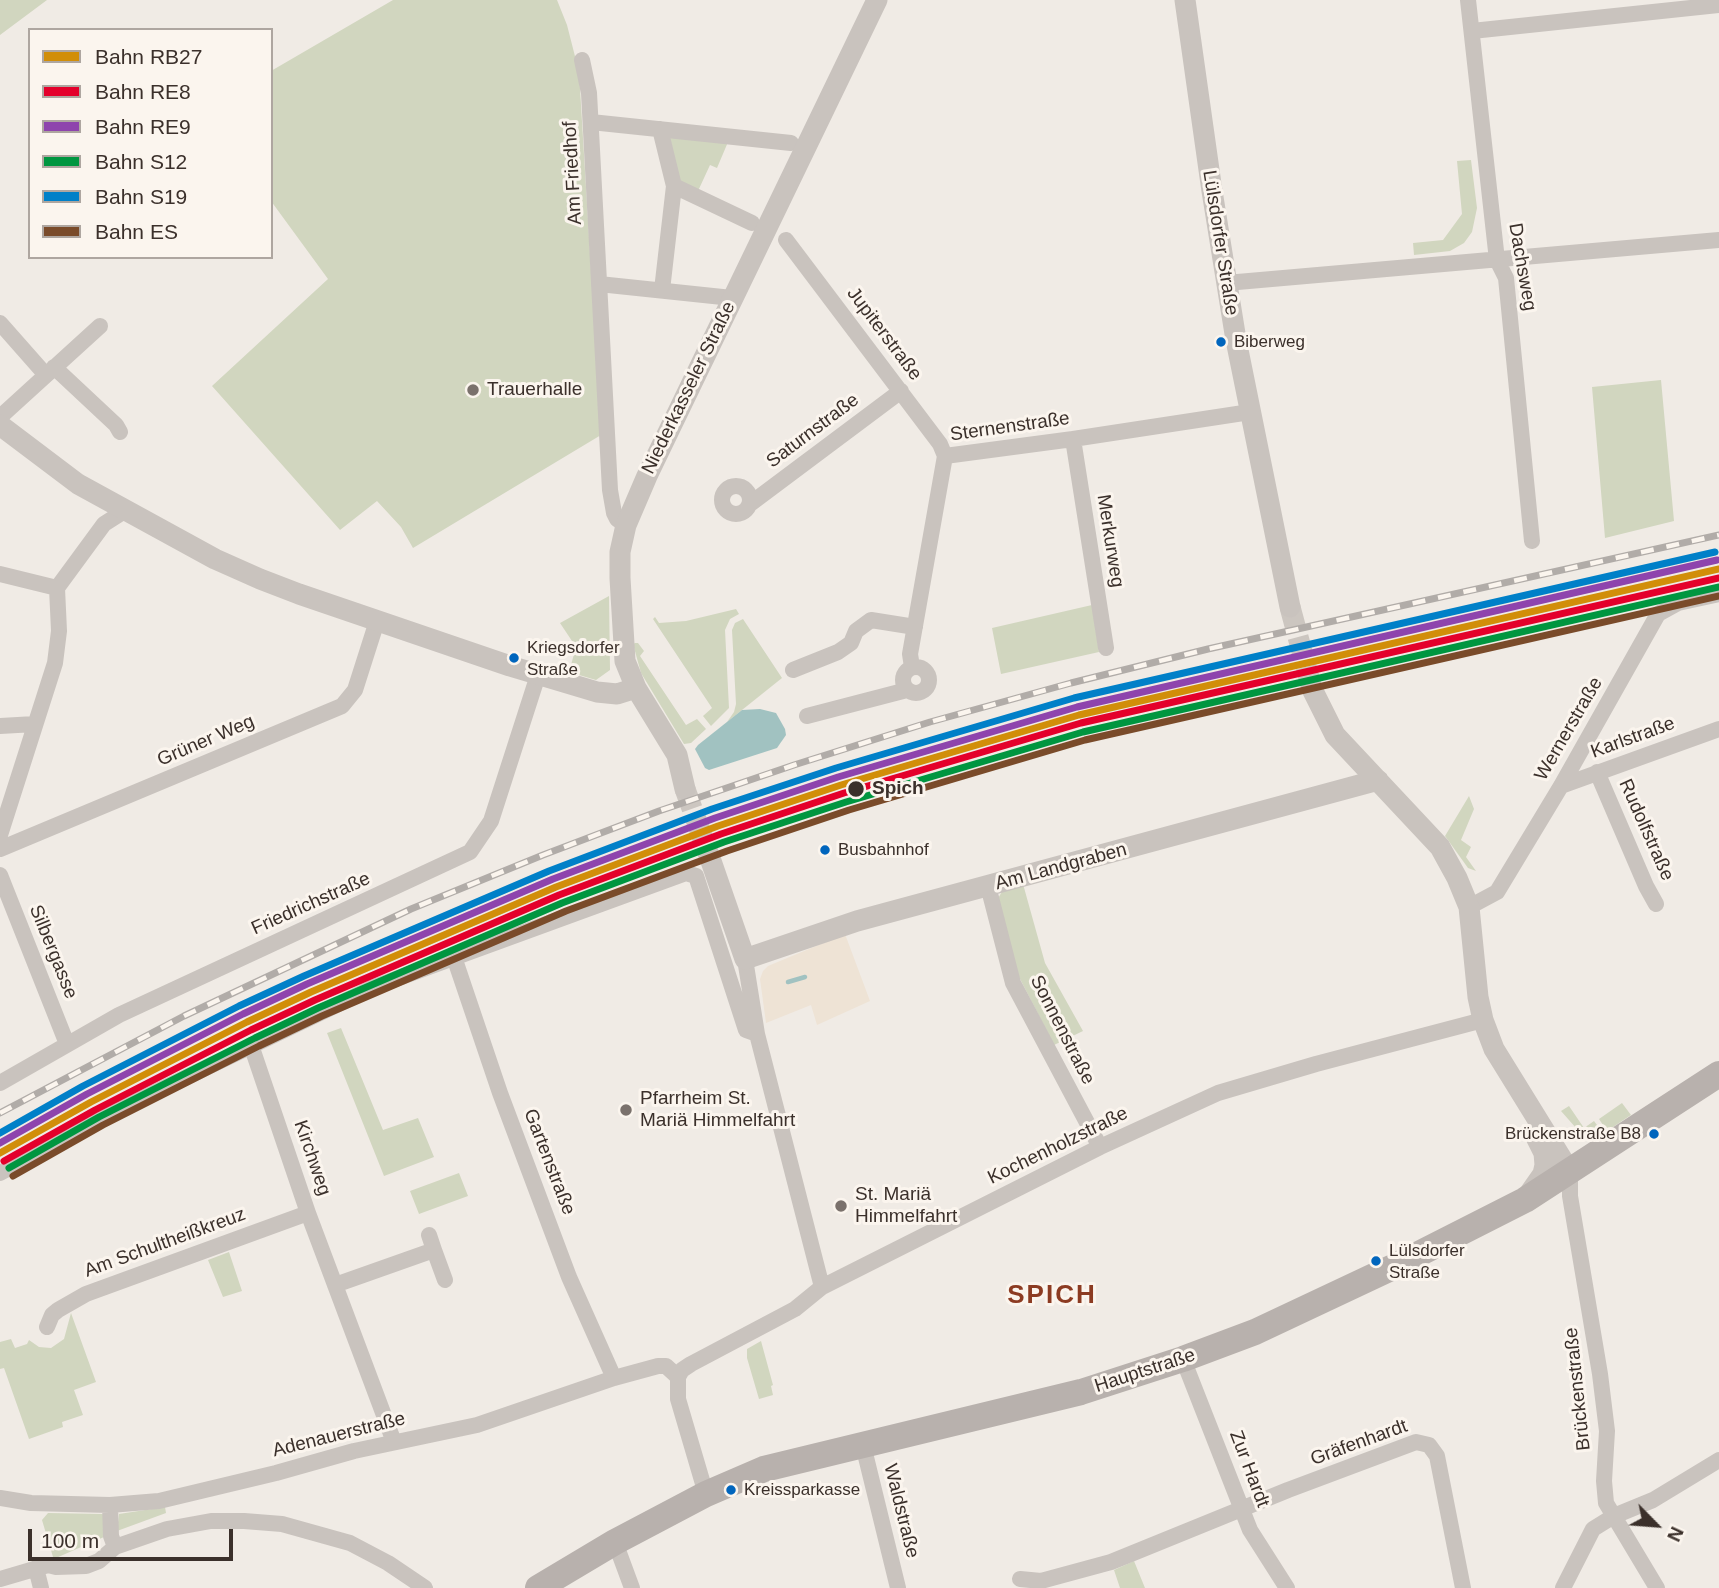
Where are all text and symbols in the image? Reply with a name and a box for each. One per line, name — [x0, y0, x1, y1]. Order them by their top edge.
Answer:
legend — [28, 28, 273, 259]
text: Bahn RB27 — [95, 45, 202, 68]
text: Bahn RE8 — [95, 80, 191, 103]
text: Bahn RE9 — [95, 115, 191, 138]
street label: Am Friedhof — [559, 121, 587, 225]
text: Bahn S12 — [95, 150, 187, 173]
street label: Lülsdorfer Straße — [1197, 169, 1243, 317]
text: Bahn S19 — [95, 185, 187, 208]
text: Bahn ES — [95, 220, 178, 243]
street label: Dachsweg — [1503, 221, 1541, 313]
street label: Jupiterstraße — [842, 283, 926, 385]
street label: Niederkasseler Straße — [637, 298, 741, 478]
place label: Biberweg — [1234, 332, 1305, 352]
marker: Biberweg — [1214, 335, 1228, 349]
place label: Trauerhalle — [487, 379, 582, 401]
marker: Trauerhalle — [465, 382, 481, 398]
street label: Saturnstraße — [762, 389, 864, 473]
street label: Sternenstraße — [949, 407, 1071, 447]
street label: Merkurweg — [1091, 493, 1129, 589]
place label: Kriegsdorfer Straße — [527, 638, 620, 678]
marker: Kriegsdorfer Straße — [507, 651, 521, 665]
street label: Wernerstraße — [1530, 673, 1608, 785]
street label: Grüner Weg — [154, 710, 258, 772]
street label: Karlstraße — [1588, 712, 1678, 764]
street label: Rudolfstraße — [1613, 776, 1679, 884]
place label: Spich — [872, 778, 924, 800]
marker: Spich — [846, 779, 866, 799]
street label: Am Landgraben — [993, 838, 1129, 896]
place label: Busbahnhof — [838, 840, 929, 860]
marker: Busbahnhof — [818, 843, 832, 857]
street label: Friedrichstraße — [248, 868, 374, 940]
street label: Silbergasse — [24, 902, 82, 1002]
street label: Sonnenstraße — [1025, 972, 1099, 1088]
place label: Pfarrheim St. Mariä Himmelfahrt — [640, 1088, 795, 1132]
marker: Pfarrheim St. Mariä Himmelfahrt — [618, 1102, 634, 1118]
street label: Kochenholzstraße — [984, 1102, 1132, 1190]
street label: Gartenstraße — [518, 1106, 580, 1218]
street label: Kirchweg — [289, 1117, 335, 1199]
place label: Brückenstraße B8 — [1505, 1124, 1641, 1144]
marker: Brückenstraße B8 — [1647, 1127, 1661, 1141]
place label: St. Mariä Himmelfahrt — [855, 1184, 957, 1228]
marker: St. Mariä Himmelfahrt — [833, 1198, 849, 1214]
street label: Am Schultheißkreuz — [81, 1203, 249, 1283]
place label: Lülsdorfer Straße — [1389, 1241, 1465, 1281]
marker: Lülsdorfer Straße — [1369, 1254, 1383, 1268]
district label: SPICH — [1008, 1280, 1096, 1312]
street label: Brückenstraße — [1560, 1326, 1596, 1452]
street label: Hauptstraße — [1092, 1344, 1198, 1398]
street label: Adenauerstraße — [270, 1407, 408, 1463]
street label: Gräfenhardt — [1307, 1415, 1411, 1471]
street label: Zur Hardt — [1224, 1427, 1274, 1511]
street label: Waldstraße — [878, 1461, 924, 1561]
place label: Kreissparkasse — [744, 1480, 860, 1500]
marker: Kreissparkasse — [724, 1483, 738, 1497]
north arrow — [1621, 1490, 1691, 1560]
scale bar — [32, 1514, 236, 1558]
text: N — [1663, 1523, 1688, 1545]
text: 100 m — [41, 1529, 99, 1552]

